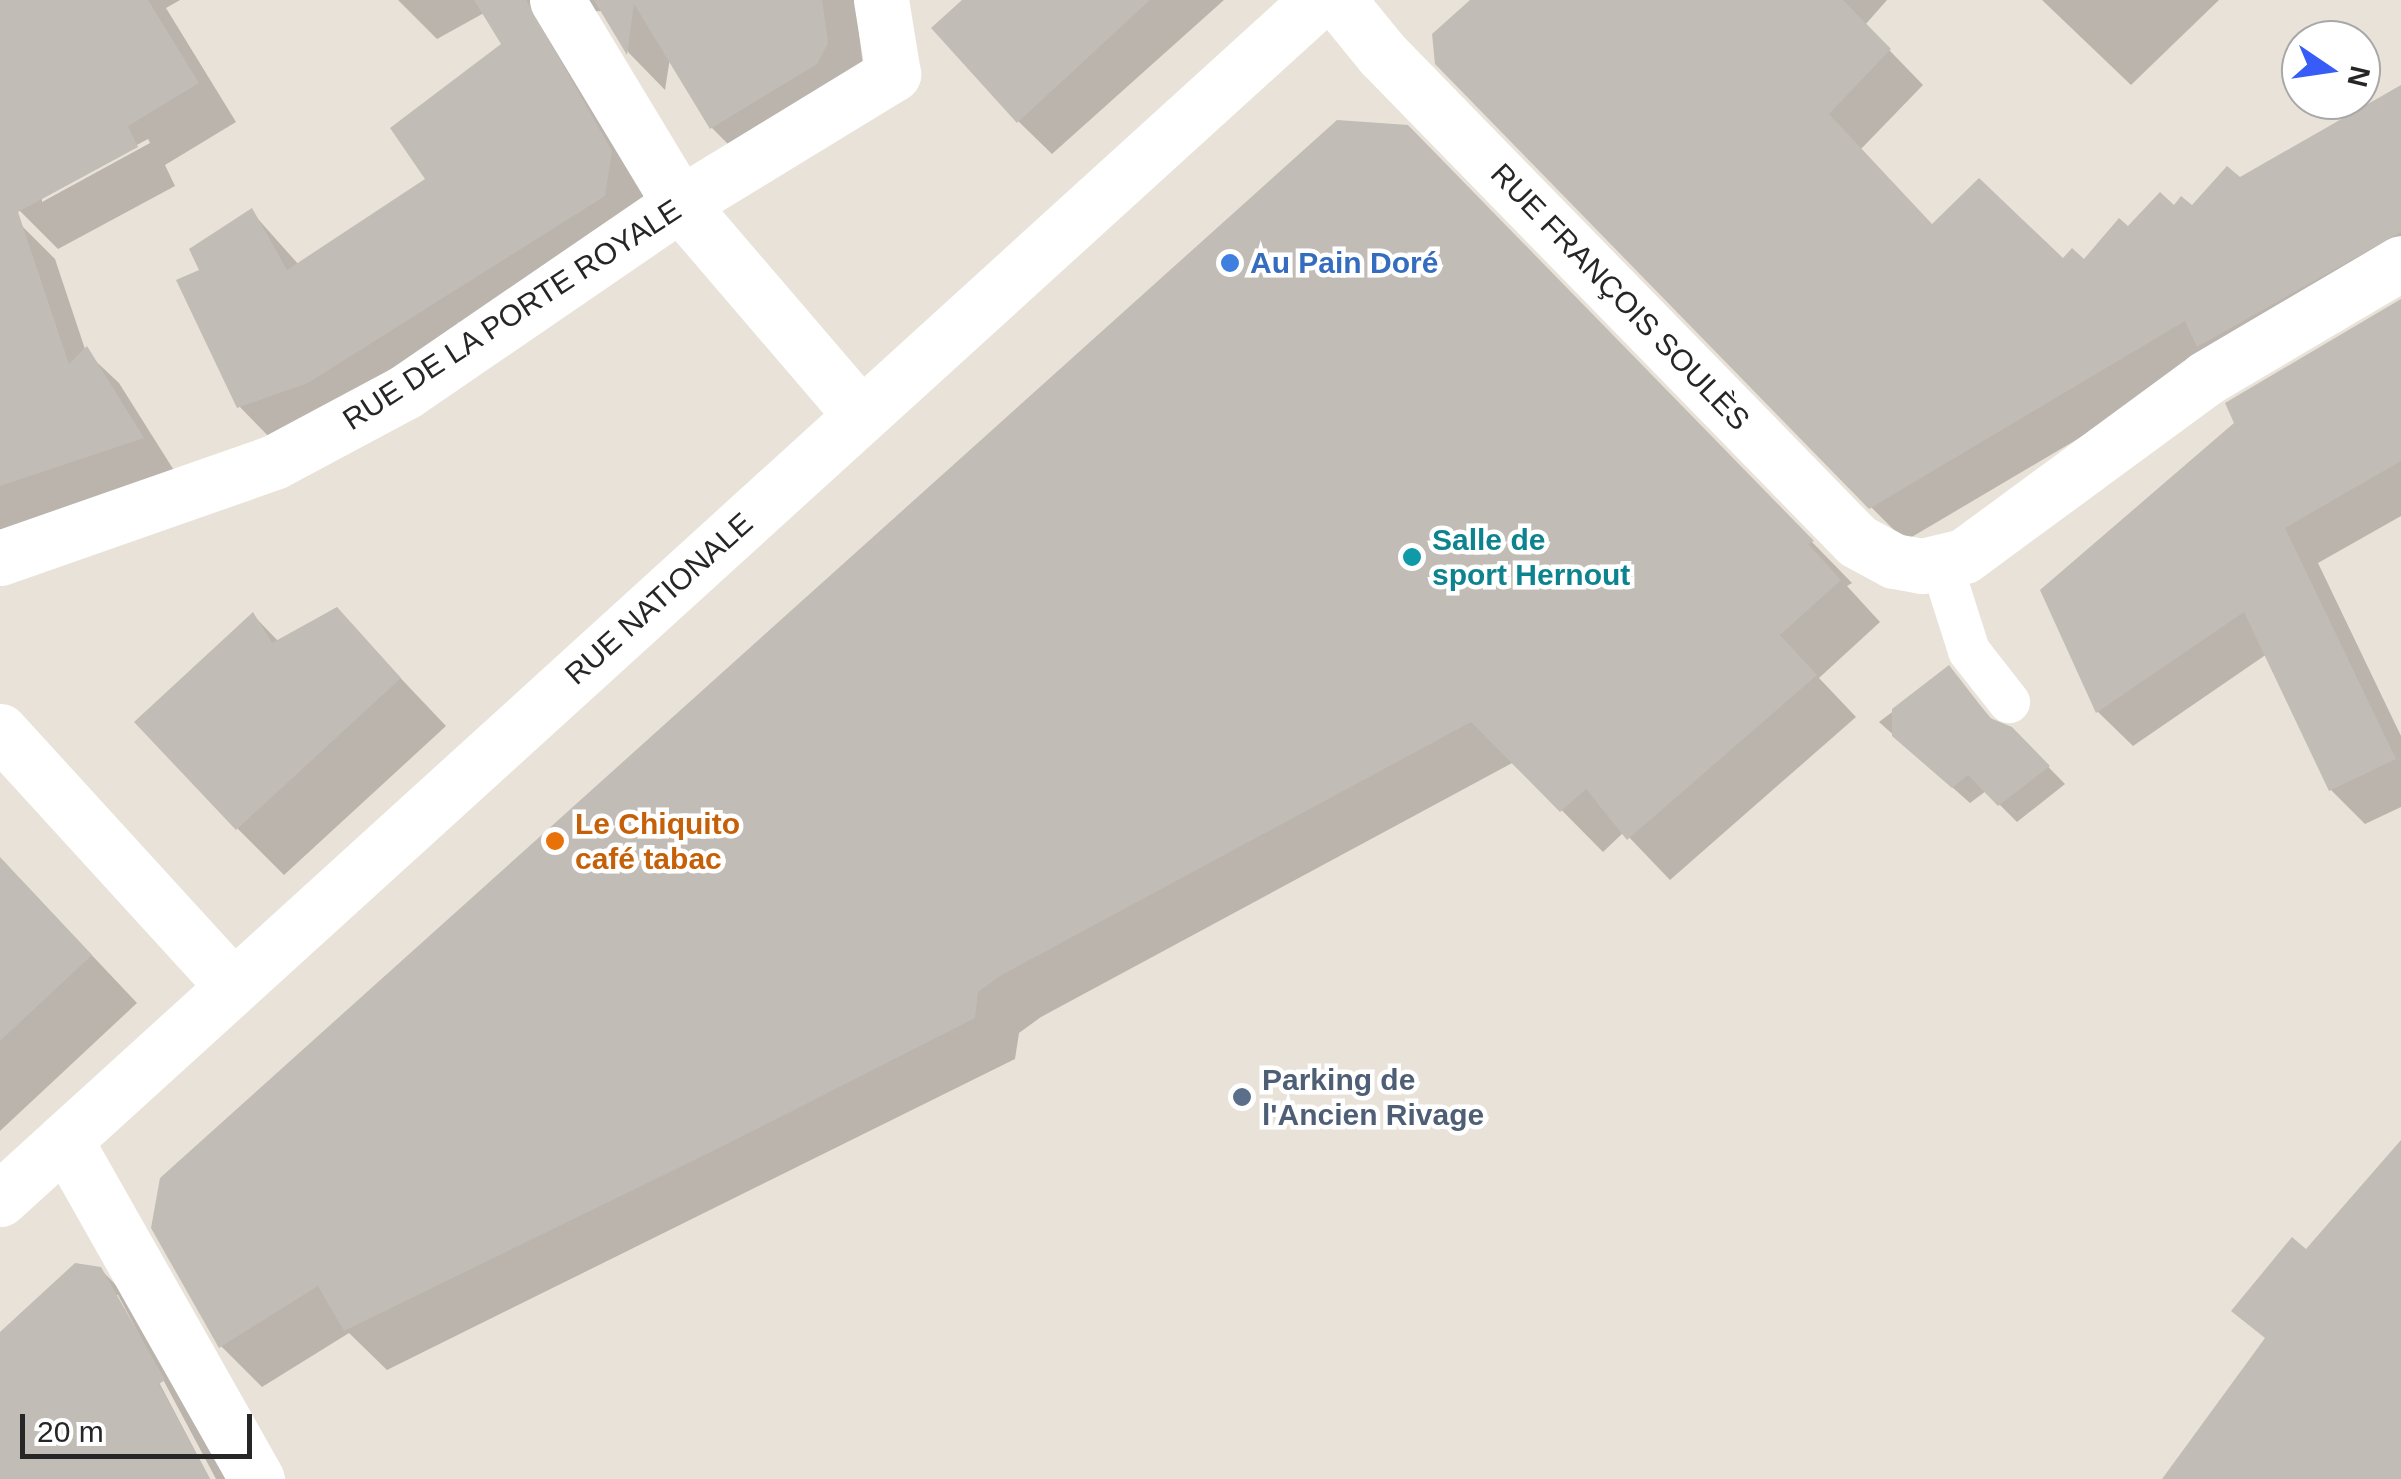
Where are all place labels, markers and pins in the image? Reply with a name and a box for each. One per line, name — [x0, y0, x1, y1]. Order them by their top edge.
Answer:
place label: Au Pain Doré — [1250, 245, 1438, 281]
marker: Au Pain Doré — [1219, 252, 1241, 274]
place label: Salle de sport Hernout — [1432, 522, 1630, 592]
marker: Salle de sport Hernout — [1401, 546, 1423, 568]
place label: Le Chiquito café tabac — [575, 806, 740, 876]
marker: Le Chiquito café tabac — [544, 830, 566, 852]
place label: Parking de l'Ancien Rivage — [1262, 1062, 1484, 1132]
marker: Parking de l'Ancien Rivage — [1231, 1086, 1253, 1108]

